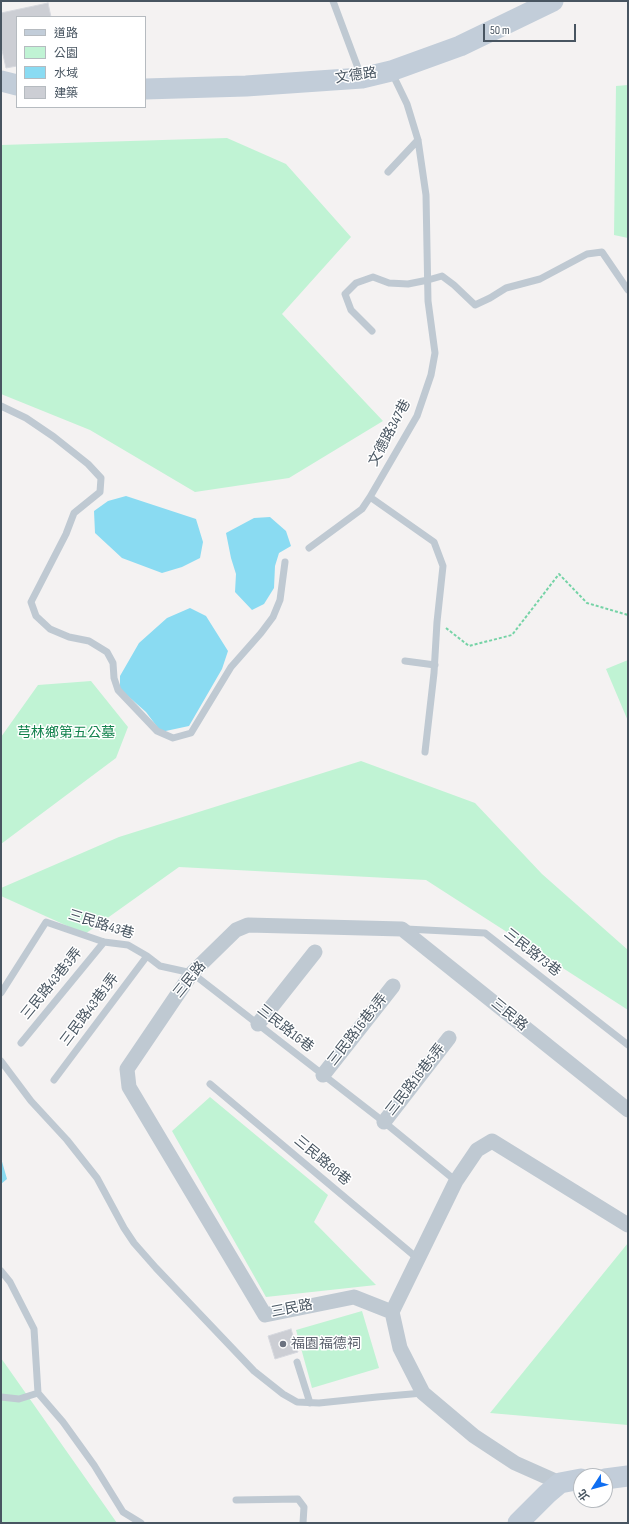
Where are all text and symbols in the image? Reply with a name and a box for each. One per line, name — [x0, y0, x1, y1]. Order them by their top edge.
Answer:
legend — [16, 16, 146, 108]
scale bar — [485, 16, 578, 42]
text: 50 m — [490, 23, 510, 38]
text: 道路 — [54, 26, 78, 41]
text: 公園 — [54, 46, 78, 61]
street label: 文德路 — [334, 65, 378, 87]
text: 水域 — [54, 66, 78, 81]
text: 建築 — [54, 86, 78, 101]
street label: 文德路347巷 — [365, 397, 415, 469]
park label: 芎林鄉第五公墓 — [17, 725, 115, 741]
street label: 三民路43巷 — [66, 907, 136, 943]
street label: 三民路73巷 — [500, 926, 564, 980]
street label: 三民路43巷3弄 — [18, 945, 86, 1023]
street label: 三民路 — [170, 958, 210, 1002]
street label: 三民路43巷1弄 — [57, 970, 123, 1050]
street label: 三民路16巷3弄 — [325, 991, 391, 1069]
street label: 三民路 — [487, 995, 531, 1035]
street label: 三民路16巷 — [253, 1002, 317, 1056]
street label: 三民路16巷5弄 — [383, 1041, 449, 1119]
street label: 三民路80巷 — [290, 1133, 354, 1189]
street label: 三民路 — [270, 1297, 314, 1321]
place label: 福園福德祠 — [291, 1336, 361, 1352]
marker: 福園福德祠 — [278, 1339, 288, 1349]
north arrow — [573, 1468, 613, 1508]
text: 北 — [575, 1486, 592, 1503]

